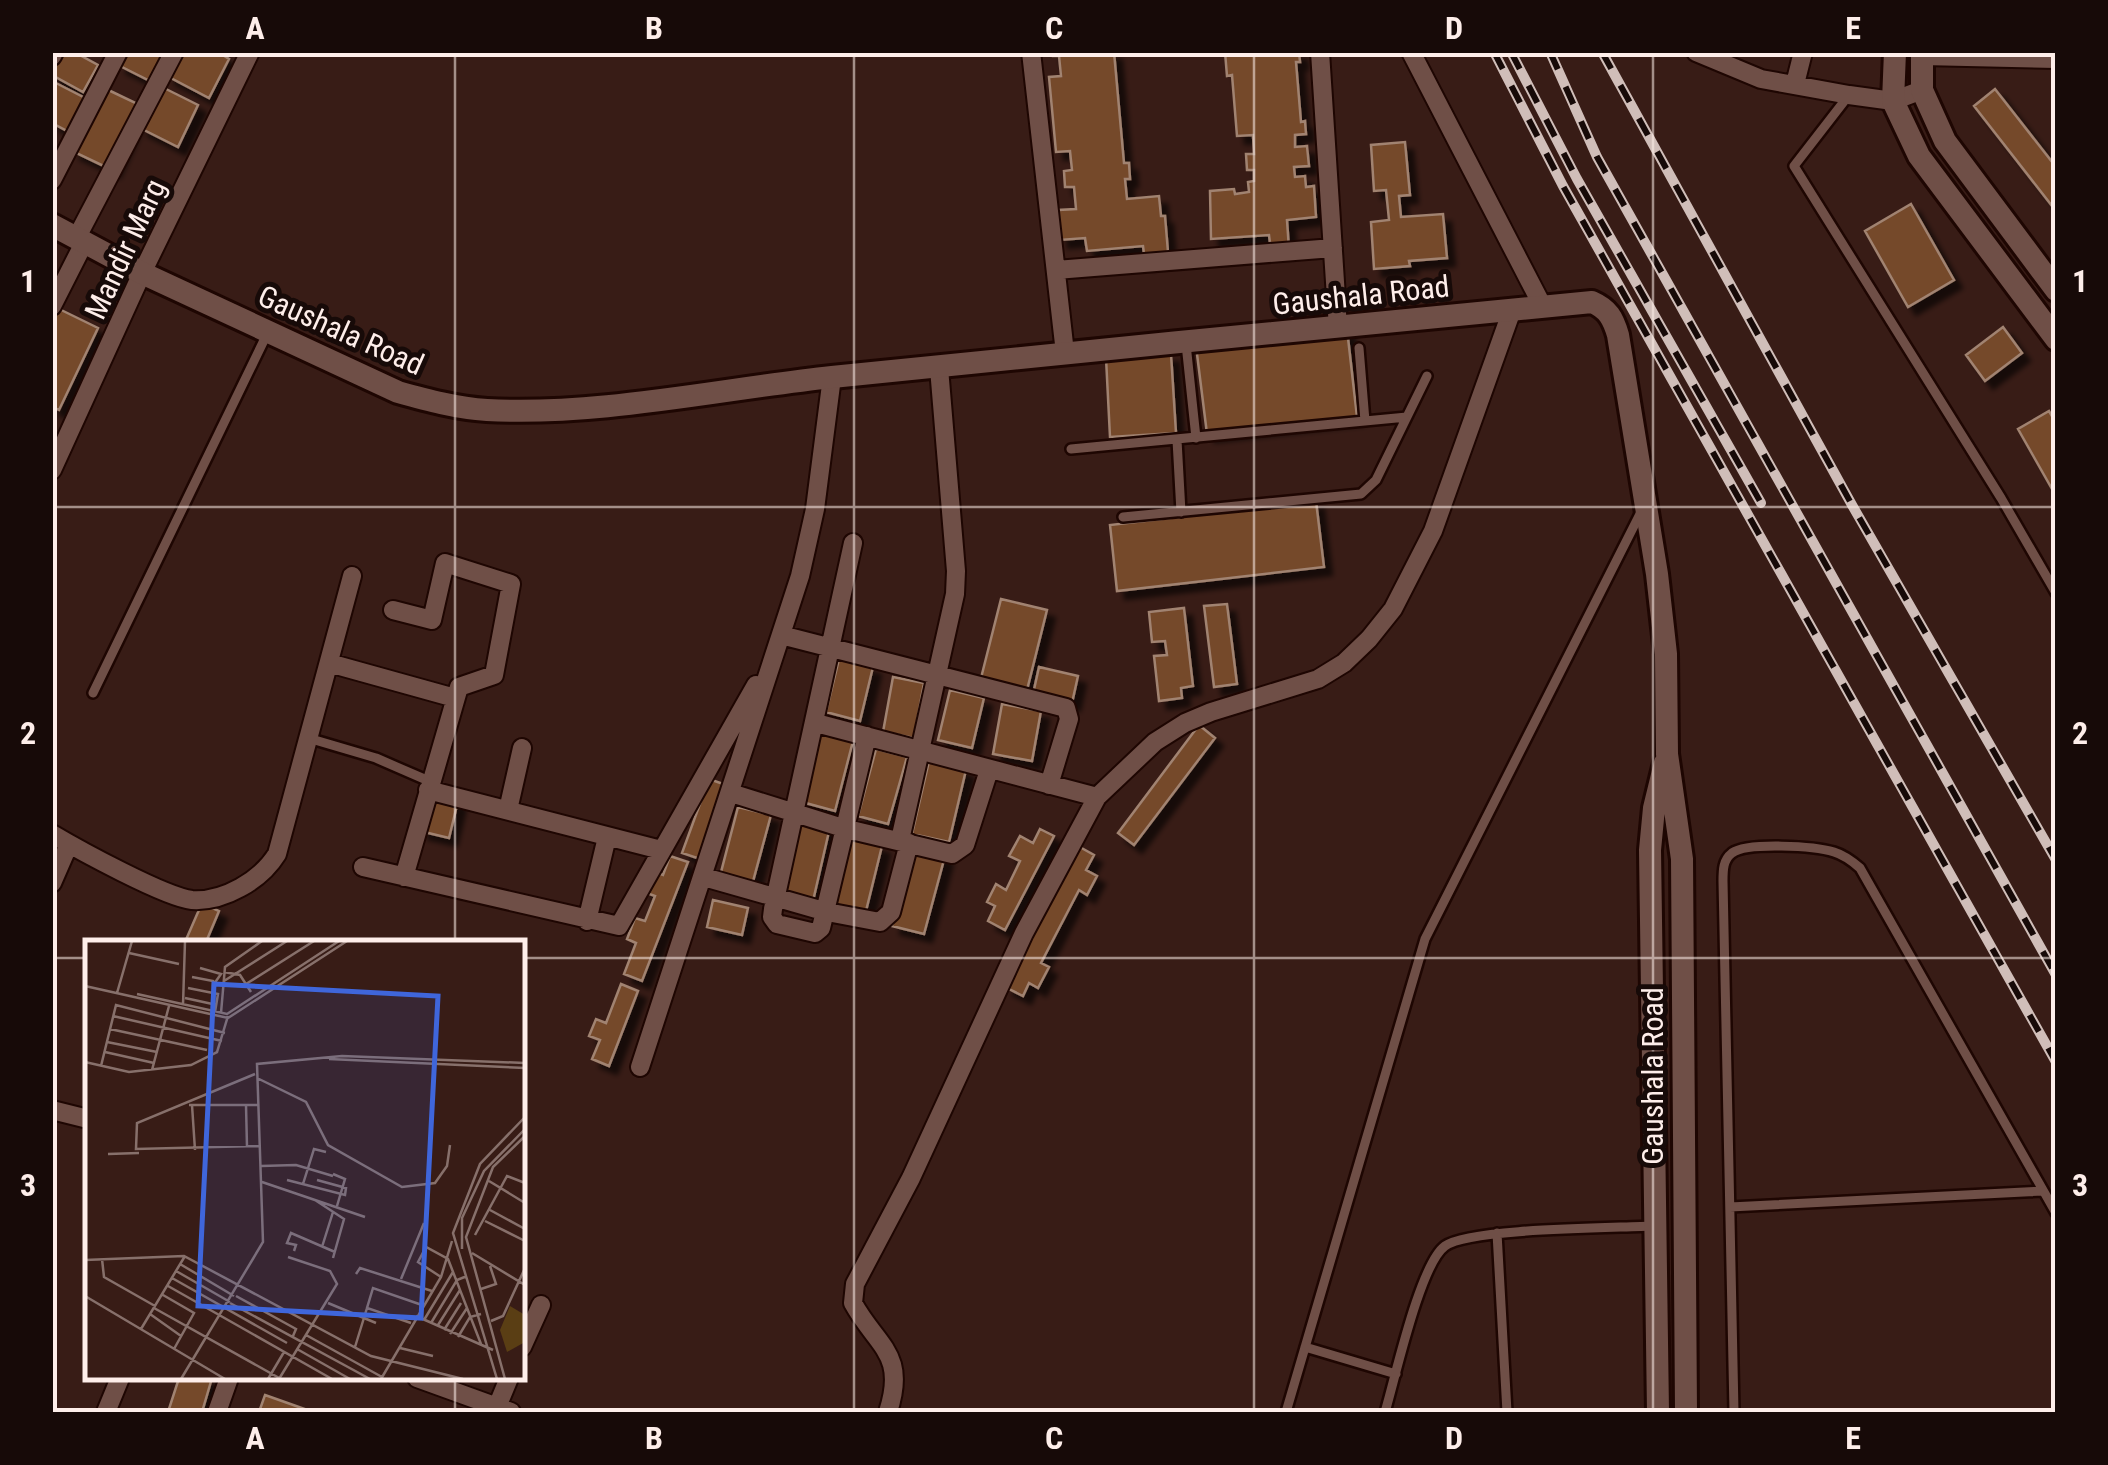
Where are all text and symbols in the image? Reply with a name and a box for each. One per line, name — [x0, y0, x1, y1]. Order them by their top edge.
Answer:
text: A — [245, 9, 265, 47]
text: B — [645, 9, 663, 47]
text: C — [1045, 9, 1063, 47]
text: D — [1445, 9, 1463, 47]
text: E — [1845, 9, 1861, 47]
street label: Mandir Marg — [77, 174, 173, 324]
text: 1 — [20, 262, 36, 300]
text: 1 — [2072, 262, 2088, 300]
street label: Gaushala Road — [1271, 268, 1451, 322]
street label: Gaushala Road — [253, 278, 429, 382]
text: 2 — [20, 714, 36, 752]
text: 2 — [2072, 714, 2088, 752]
inset map — [85, 940, 525, 1380]
street label: Gaushala Road — [1635, 987, 1670, 1165]
text: 3 — [20, 1166, 36, 1204]
text: 3 — [2072, 1166, 2088, 1204]
text: A — [245, 1419, 265, 1457]
text: B — [645, 1419, 663, 1457]
text: C — [1045, 1419, 1063, 1457]
text: D — [1445, 1419, 1463, 1457]
text: E — [1845, 1419, 1861, 1457]

